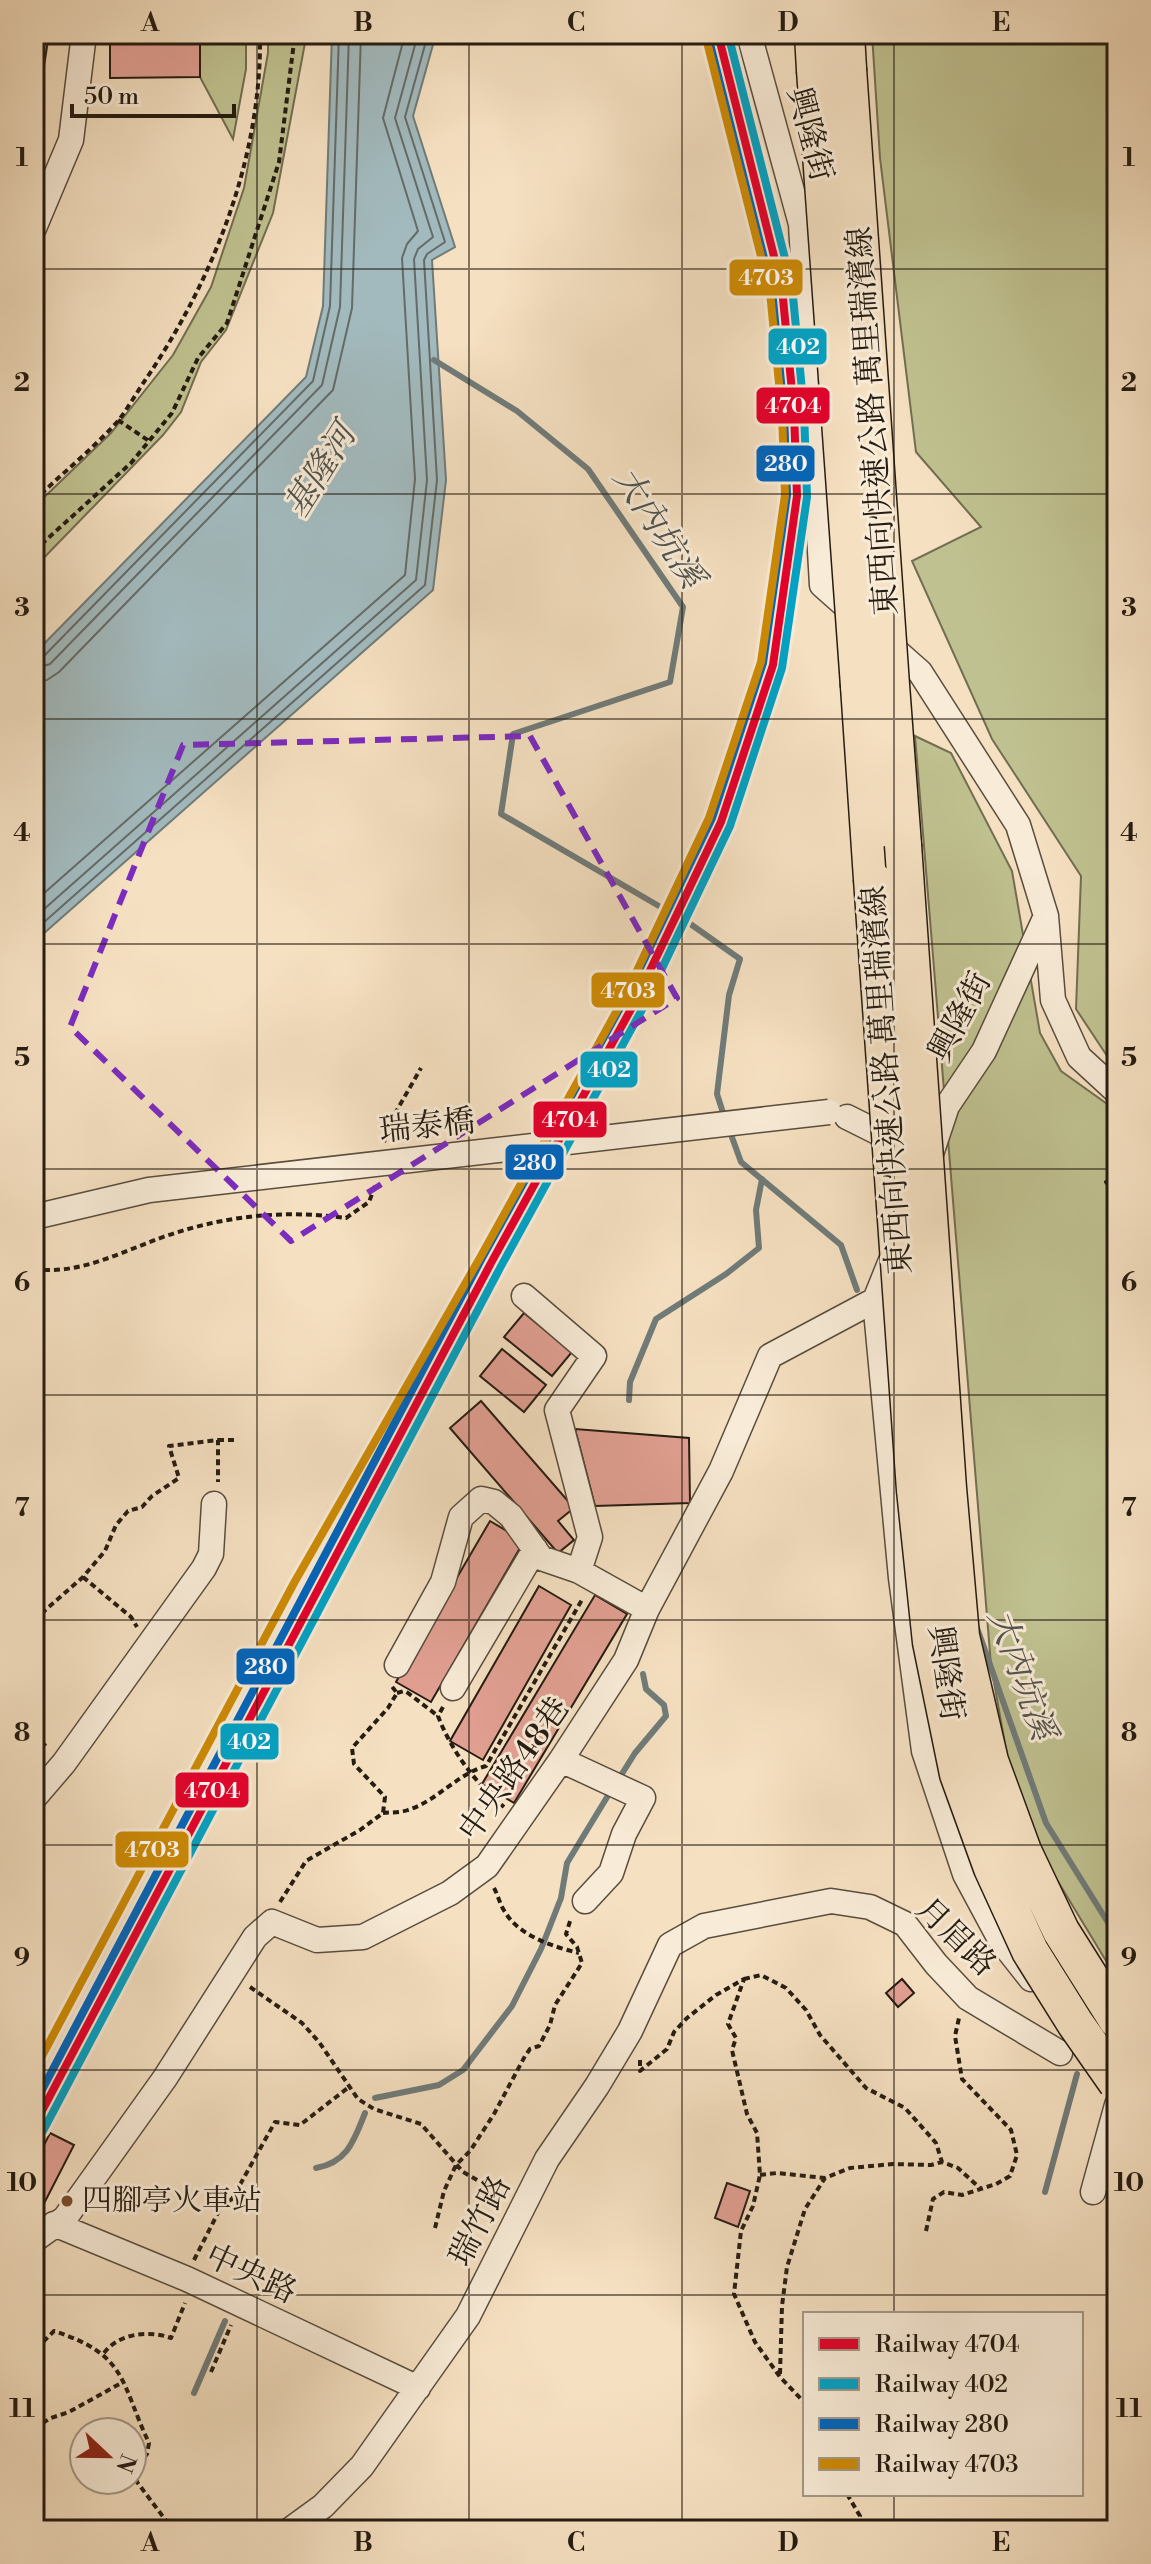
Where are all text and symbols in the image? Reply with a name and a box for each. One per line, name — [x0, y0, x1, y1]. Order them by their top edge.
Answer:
text: A — [140, 7, 160, 39]
text: B — [353, 7, 373, 39]
text: C — [567, 7, 585, 39]
text: D — [778, 7, 798, 39]
text: E — [992, 7, 1010, 39]
scale bar — [72, 68, 234, 118]
text: 50 m — [84, 82, 139, 112]
street label: 興隆街 — [778, 82, 842, 186]
text: 1 — [16, 142, 29, 174]
text: 1 — [1123, 142, 1136, 174]
street label: 東西向快速公路 萬里瑞濱線 — [839, 225, 907, 617]
line badge: 4703 — [728, 258, 804, 297]
text: 4703 — [738, 265, 794, 292]
line badge: 402 — [767, 327, 828, 366]
text: 402 — [776, 334, 820, 361]
text: 2 — [14, 367, 30, 399]
text: 2 — [1121, 367, 1137, 399]
line badge: 4704 — [755, 386, 831, 425]
text: 4704 — [765, 393, 821, 420]
water label: 基隆河 — [276, 412, 369, 525]
line badge: 280 — [755, 444, 816, 483]
text: 280 — [764, 451, 808, 478]
water label: 大內坑溪 — [603, 460, 715, 600]
text: 3 — [14, 592, 30, 624]
text: 3 — [1121, 592, 1137, 624]
text: 4 — [13, 817, 31, 849]
text: 4 — [1120, 817, 1138, 849]
street label: 東西向快速公路 萬里瑞濱線 — [853, 884, 921, 1276]
street label: 興隆街 — [920, 965, 1000, 1069]
line badge: 4703 — [590, 971, 666, 1009]
text: 4703 — [600, 978, 656, 1005]
text: 5 — [14, 1042, 30, 1074]
text: 5 — [1121, 1042, 1137, 1074]
line badge: 402 — [579, 1050, 639, 1089]
text: 402 — [587, 1057, 631, 1084]
line badge: 4704 — [532, 1100, 608, 1139]
street label: 瑞泰橋 — [377, 1101, 477, 1151]
text: 4704 — [542, 1107, 598, 1134]
line badge: 280 — [504, 1143, 565, 1181]
text: 280 — [513, 1150, 557, 1177]
text: 6 — [14, 1267, 30, 1299]
text: 6 — [1121, 1267, 1137, 1299]
text: 7 — [14, 1492, 30, 1524]
text: 7 — [1121, 1492, 1137, 1524]
water label: 大內坑溪 — [978, 1604, 1065, 1750]
street label: 興隆街 — [920, 1623, 972, 1723]
line badge: 280 — [235, 1647, 296, 1686]
text: 280 — [244, 1654, 288, 1681]
street label: 中央路48巷 — [450, 1689, 578, 1849]
text: 8 — [14, 1717, 30, 1749]
text: 8 — [1121, 1717, 1137, 1749]
line badge: 402 — [219, 1722, 280, 1761]
text: 402 — [227, 1729, 271, 1756]
line badge: 4704 — [174, 1771, 250, 1809]
text: 4704 — [184, 1778, 240, 1805]
line badge: 4703 — [114, 1830, 190, 1869]
text: 4703 — [124, 1837, 180, 1864]
street label: 月眉路 — [908, 1889, 1004, 1985]
text: 9 — [14, 1942, 30, 1974]
text: 9 — [1121, 1942, 1137, 1974]
text: 10 — [7, 2167, 37, 2199]
text: 10 — [1114, 2167, 1144, 2199]
street label: 瑞竹路 — [440, 2169, 520, 2273]
place label: 四腳亭火車站 — [82, 2182, 262, 2220]
marker: 四腳亭火車站 — [59, 2193, 75, 2209]
street label: 中央路 — [199, 2236, 303, 2312]
legend — [803, 2312, 1083, 2496]
text: Railway 4704 — [875, 2330, 1020, 2360]
text: Railway 402 — [875, 2370, 1008, 2400]
text: 11 — [9, 2393, 35, 2425]
text: 11 — [1116, 2393, 1142, 2425]
text: Railway 280 — [875, 2410, 1009, 2440]
north arrow — [68, 2416, 148, 2496]
text: N — [109, 2450, 141, 2477]
text: Railway 4703 — [875, 2450, 1019, 2480]
text: A — [140, 2527, 160, 2559]
text: B — [353, 2527, 373, 2559]
text: C — [567, 2527, 585, 2559]
text: D — [778, 2527, 798, 2559]
text: E — [992, 2527, 1010, 2559]

